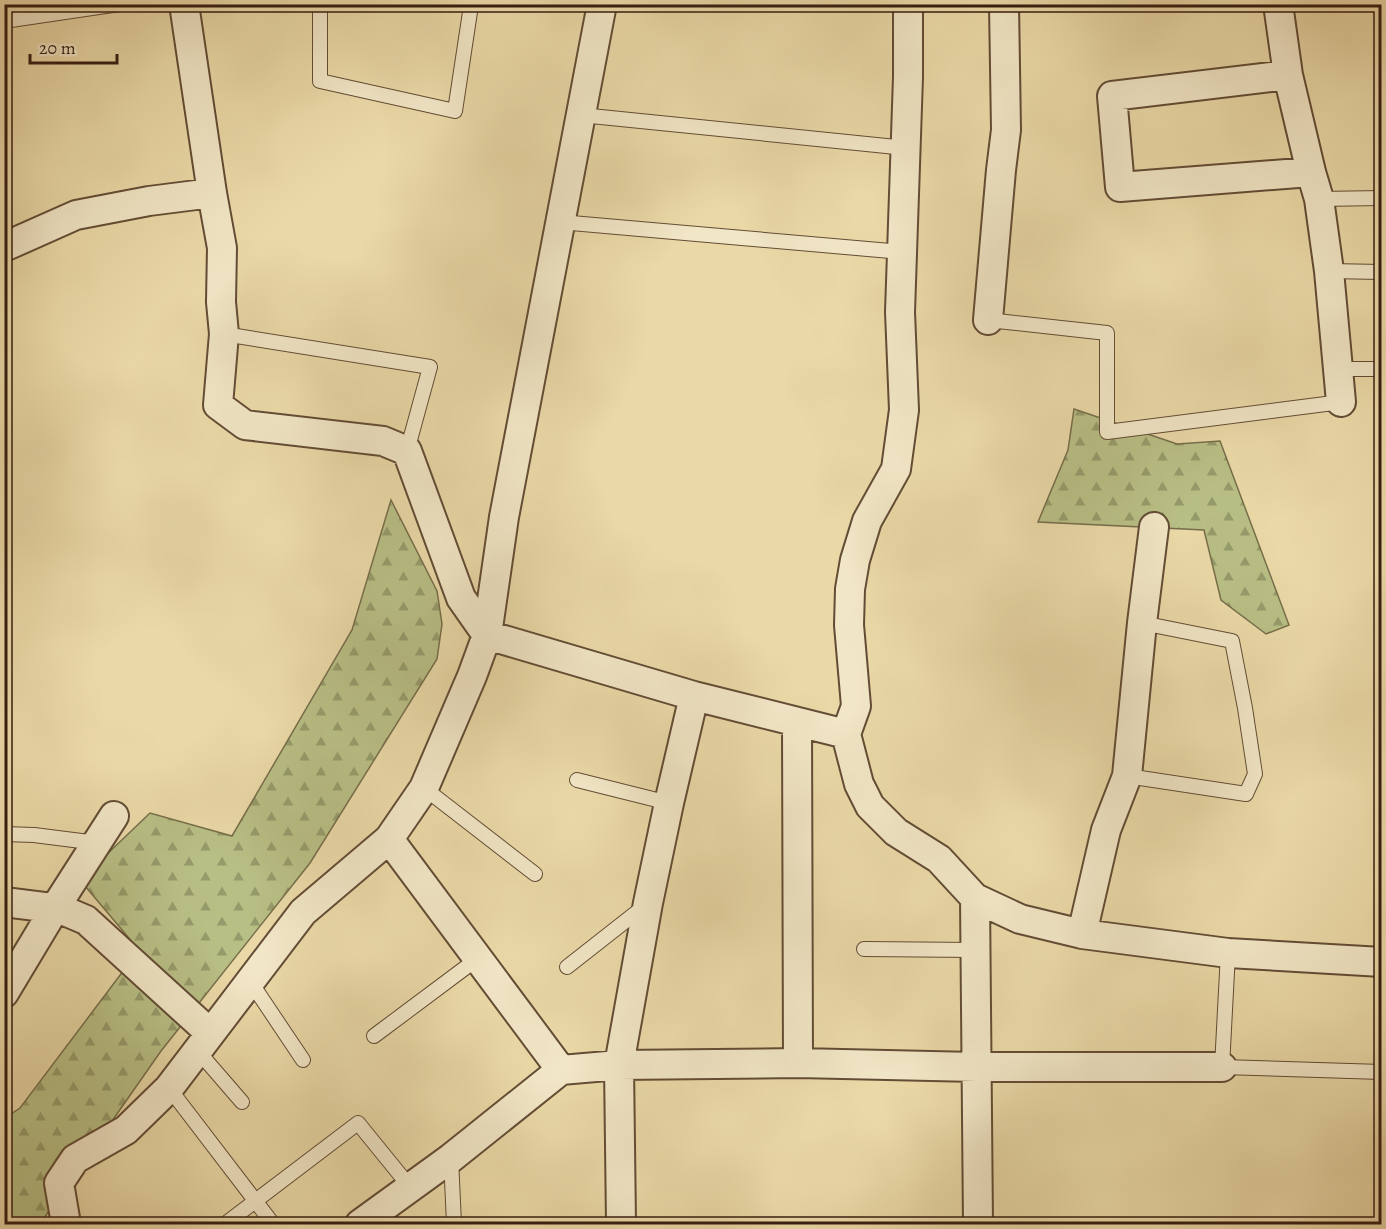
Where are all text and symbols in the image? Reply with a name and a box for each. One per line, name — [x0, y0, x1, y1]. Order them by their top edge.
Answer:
scale bar — [30, 27, 117, 65]
text: 20 m — [39, 36, 76, 60]

